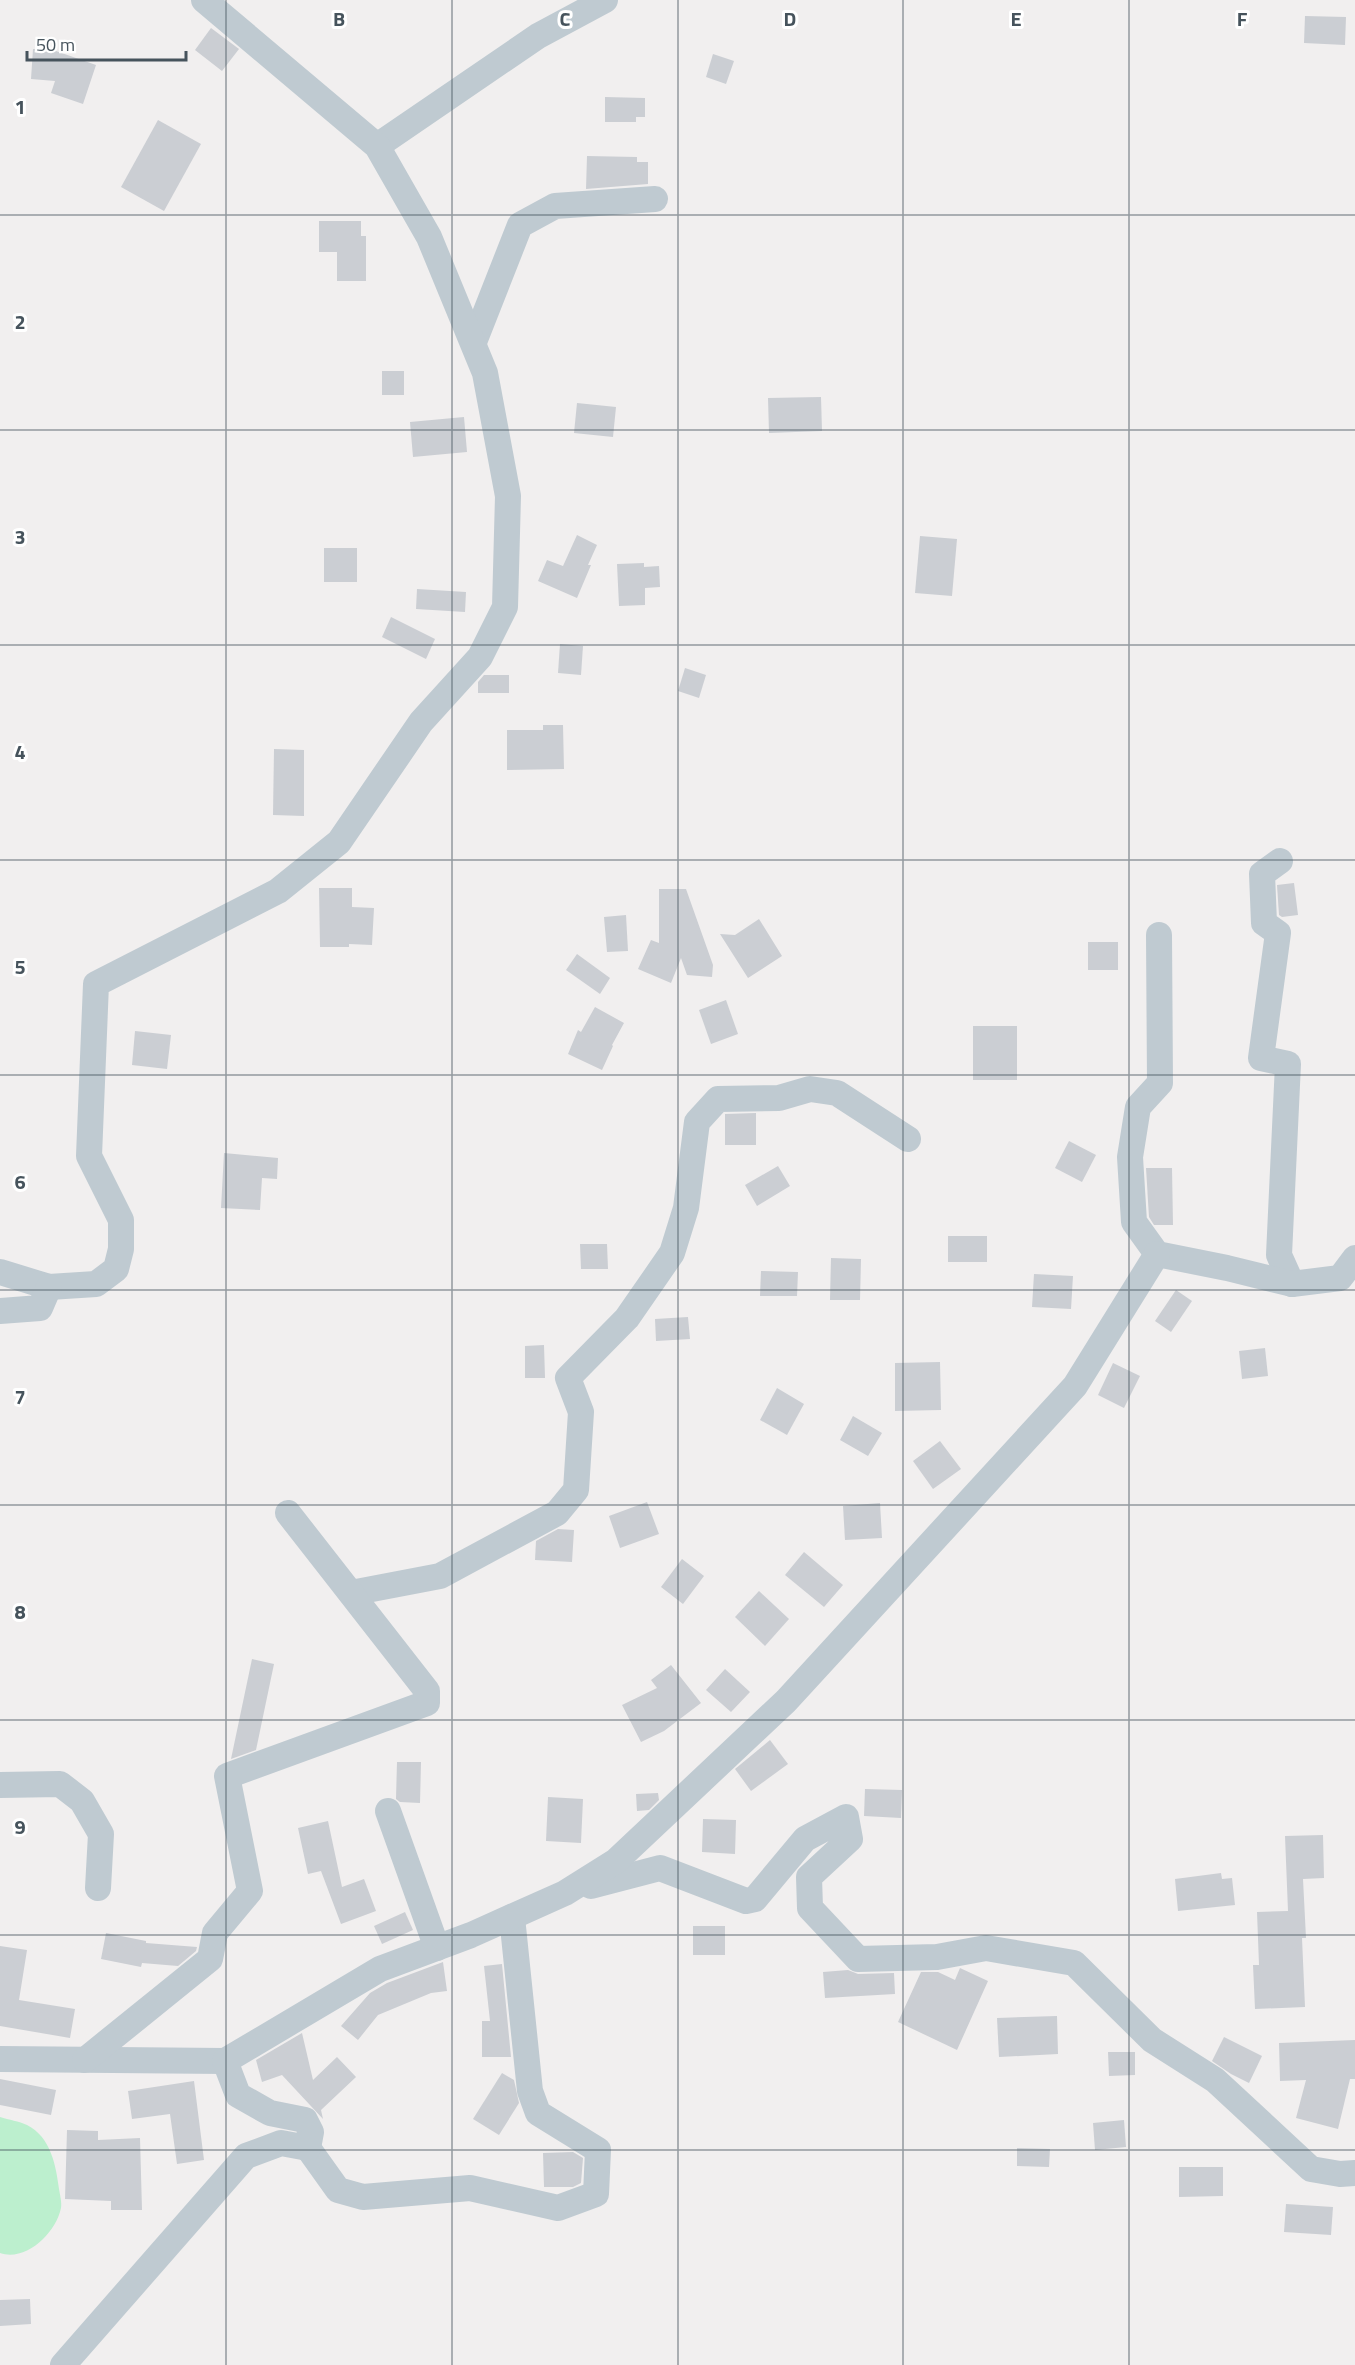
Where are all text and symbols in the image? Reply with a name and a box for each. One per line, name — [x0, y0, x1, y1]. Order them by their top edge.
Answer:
text: B — [333, 3, 345, 34]
text: C — [560, 3, 571, 34]
text: D — [784, 3, 796, 34]
text: E — [1010, 3, 1022, 34]
text: F — [1237, 3, 1248, 34]
scale bar — [27, 24, 186, 62]
text: 50 m — [36, 31, 75, 58]
text: 1 — [14, 91, 26, 122]
text: 2 — [14, 306, 26, 337]
text: 3 — [14, 521, 26, 552]
text: 4 — [14, 736, 26, 767]
text: 5 — [14, 951, 26, 982]
text: 6 — [14, 1166, 26, 1197]
text: 7 — [14, 1381, 26, 1412]
text: 8 — [14, 1596, 26, 1627]
text: 9 — [14, 1811, 26, 1842]

